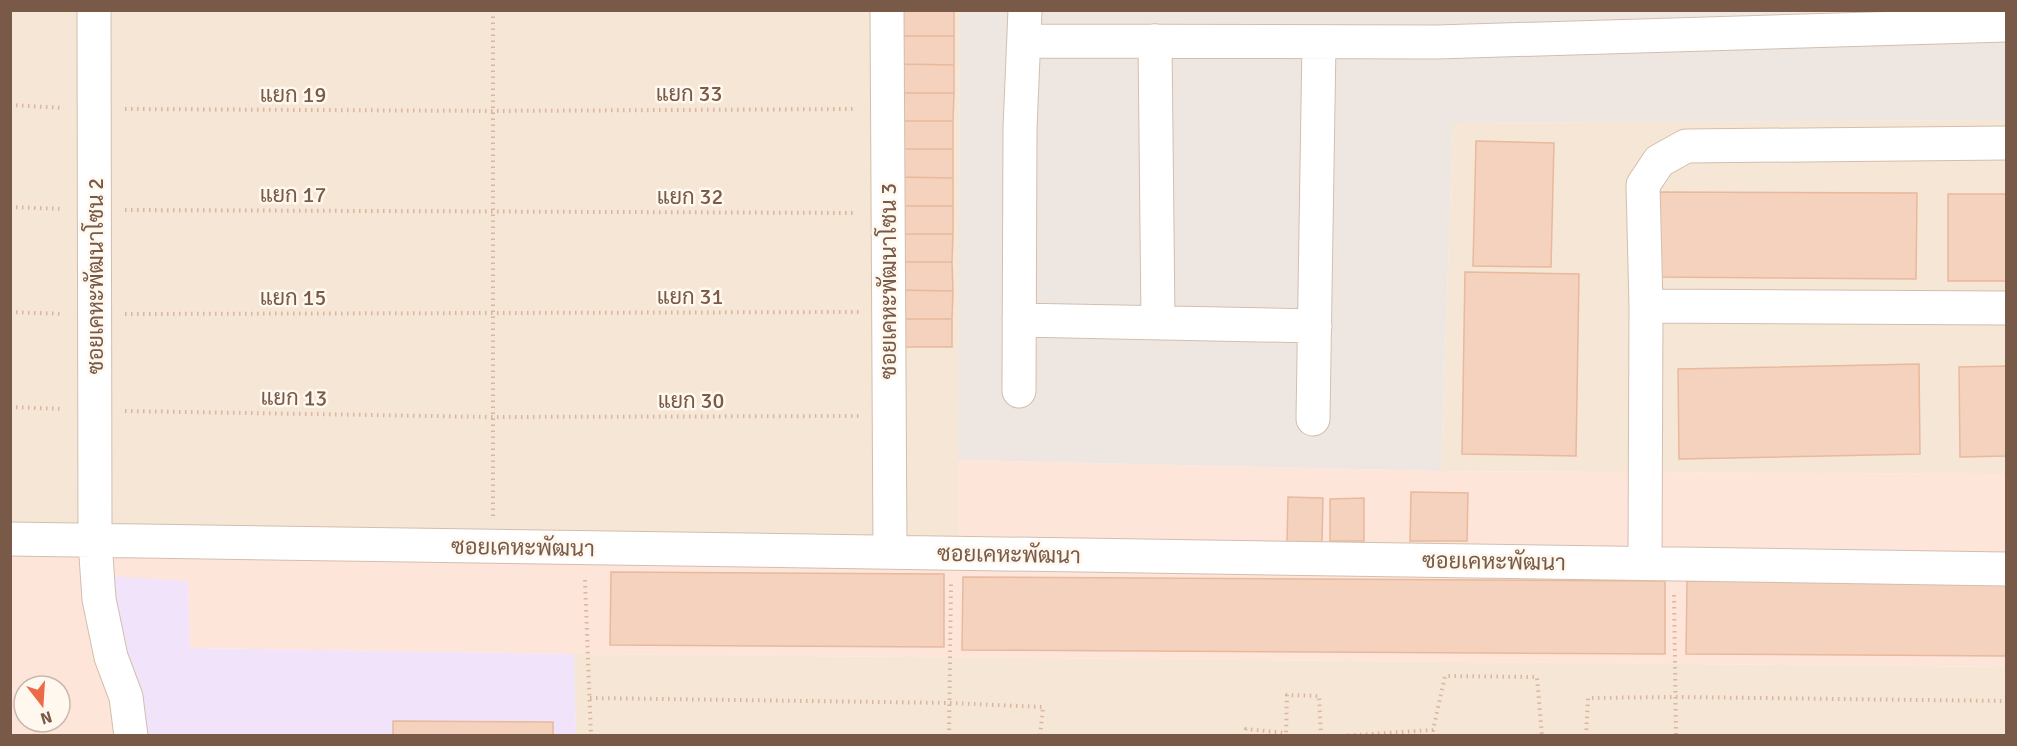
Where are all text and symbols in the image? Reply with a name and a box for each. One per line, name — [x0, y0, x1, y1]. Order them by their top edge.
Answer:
street label: แยก 33 — [656, 80, 722, 107]
street label: แยก 19 — [260, 81, 326, 108]
street label: ซอยเคหะพัฒนาโซน 2 — [81, 178, 109, 374]
street label: แยก 17 — [260, 181, 326, 208]
street label: แยก 32 — [657, 183, 723, 210]
street label: ซอยเคหะพัฒนาโซน 3 — [874, 183, 902, 379]
street label: แยก 31 — [657, 283, 723, 310]
street label: แยก 15 — [260, 284, 326, 311]
street label: แยก 13 — [260, 383, 328, 412]
street label: แยก 30 — [658, 387, 724, 414]
street label: ซอยเคหะพัฒนา — [451, 533, 595, 562]
street label: ซอยเคหะพัฒนา — [937, 540, 1081, 569]
street label: ซอยเคหะพัฒนา — [1422, 547, 1566, 576]
north arrow — [12, 674, 72, 734]
text: N — [38, 706, 54, 729]

